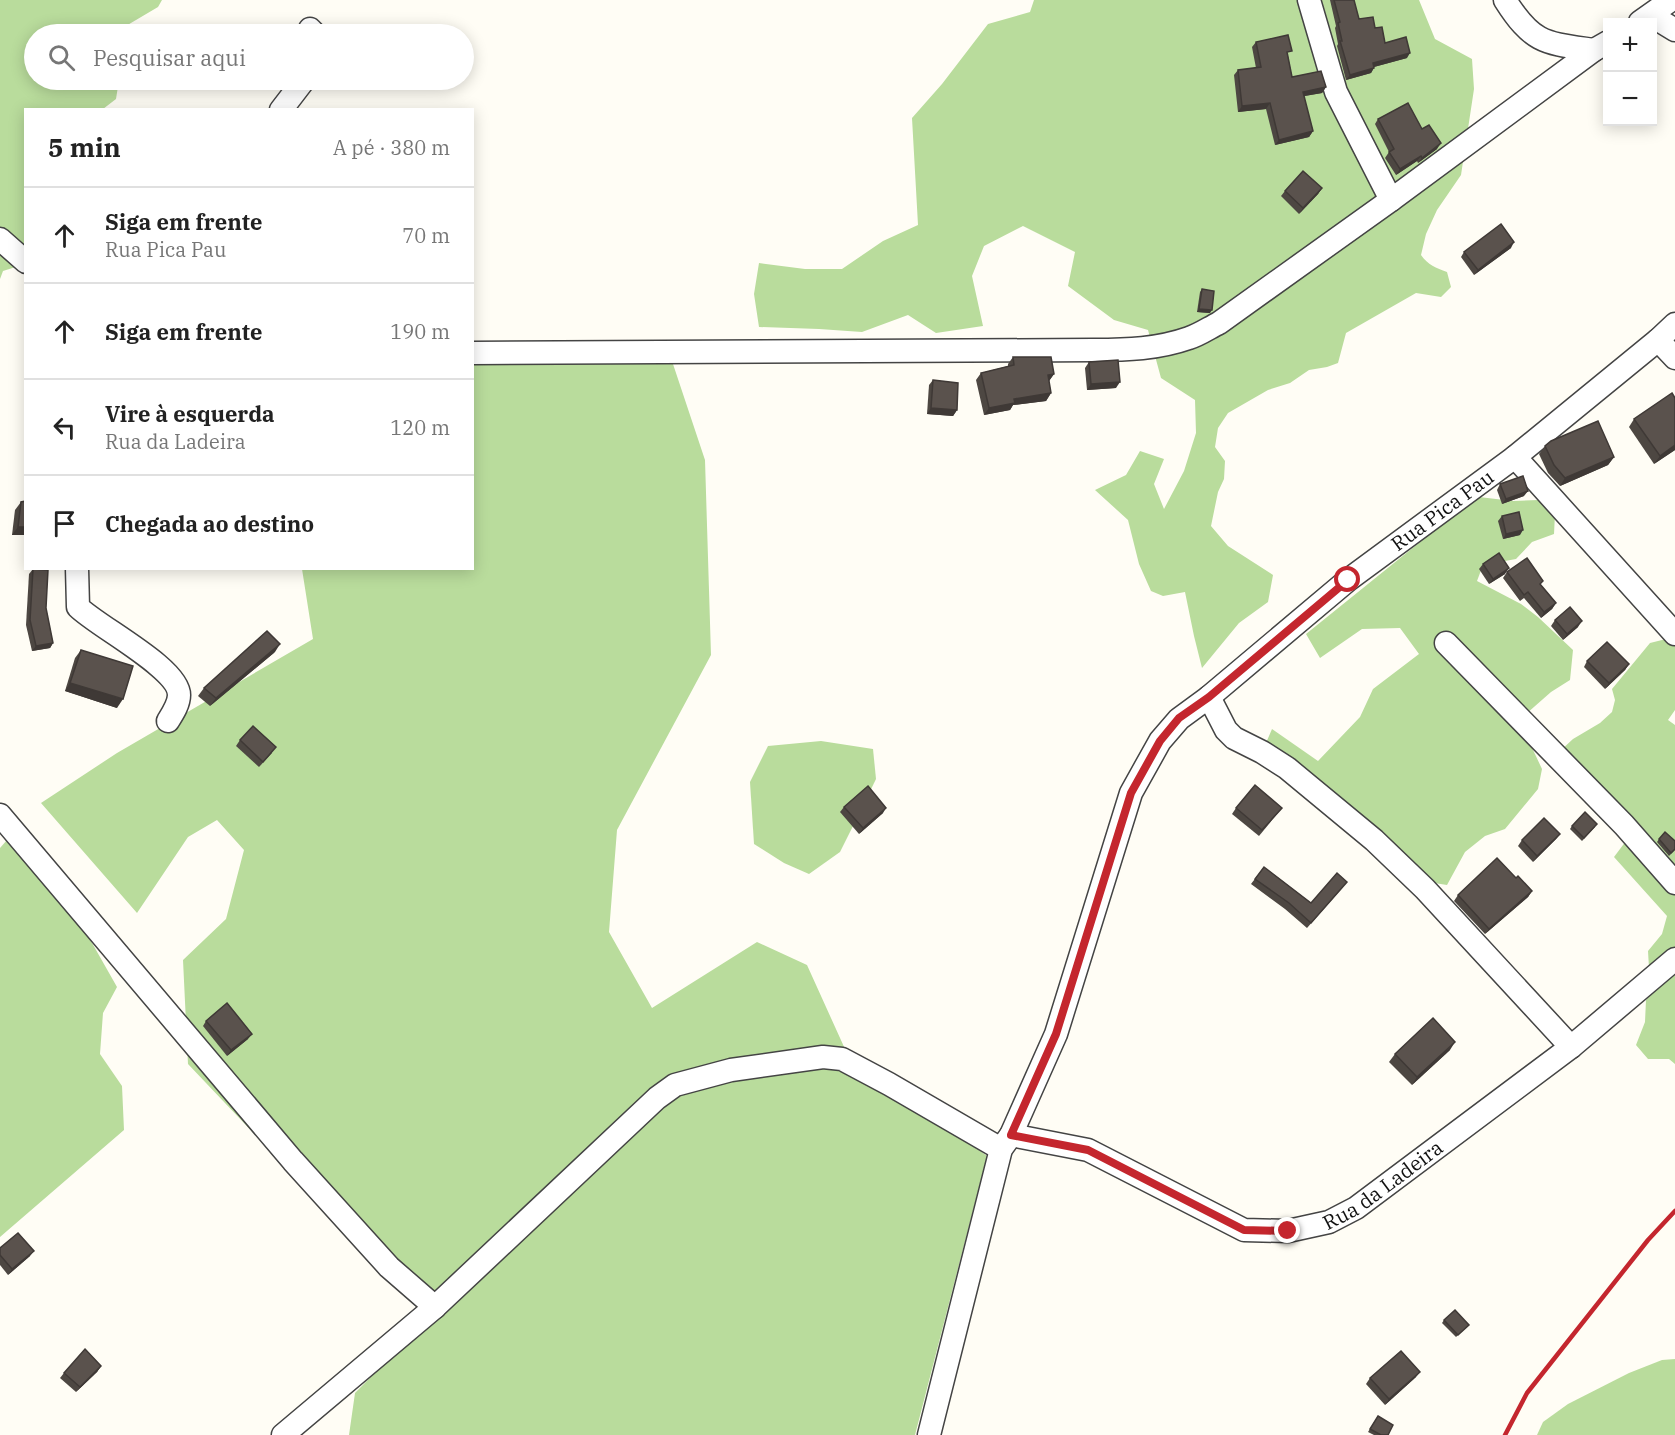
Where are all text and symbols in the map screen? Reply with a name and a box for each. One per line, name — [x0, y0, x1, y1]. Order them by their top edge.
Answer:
map controls — [1603, 18, 1657, 126]
button: + — [1603, 18, 1657, 72]
search box — [24, 24, 474, 90]
icon: search — [45, 41, 78, 74]
text: Pesquisar aqui — [93, 43, 246, 72]
button: − — [1603, 72, 1657, 126]
text: 5 min — [48, 130, 121, 164]
text: A pé · 380 m — [333, 134, 450, 161]
text: Siga em frente — [105, 207, 262, 236]
icon: ahead — [48, 219, 81, 252]
text: 70 m — [402, 222, 450, 249]
text: Rua Pica Pau — [105, 236, 226, 263]
icon: ahead — [48, 315, 81, 348]
text: Siga em frente — [105, 317, 262, 346]
text: 190 m — [390, 318, 450, 345]
text: Vire à esquerda — [105, 399, 275, 428]
icon: left — [48, 411, 81, 444]
text: 120 m — [390, 414, 450, 441]
text: Rua da Ladeira — [105, 428, 246, 455]
street label: Rua Pica Pau — [1385, 463, 1499, 557]
icon: arrive — [48, 507, 81, 540]
text: Chegada ao destino — [105, 509, 314, 538]
route start — [1334, 566, 1360, 592]
street label: Rua da Ladeira — [1318, 1134, 1448, 1236]
route end — [1274, 1217, 1300, 1243]

